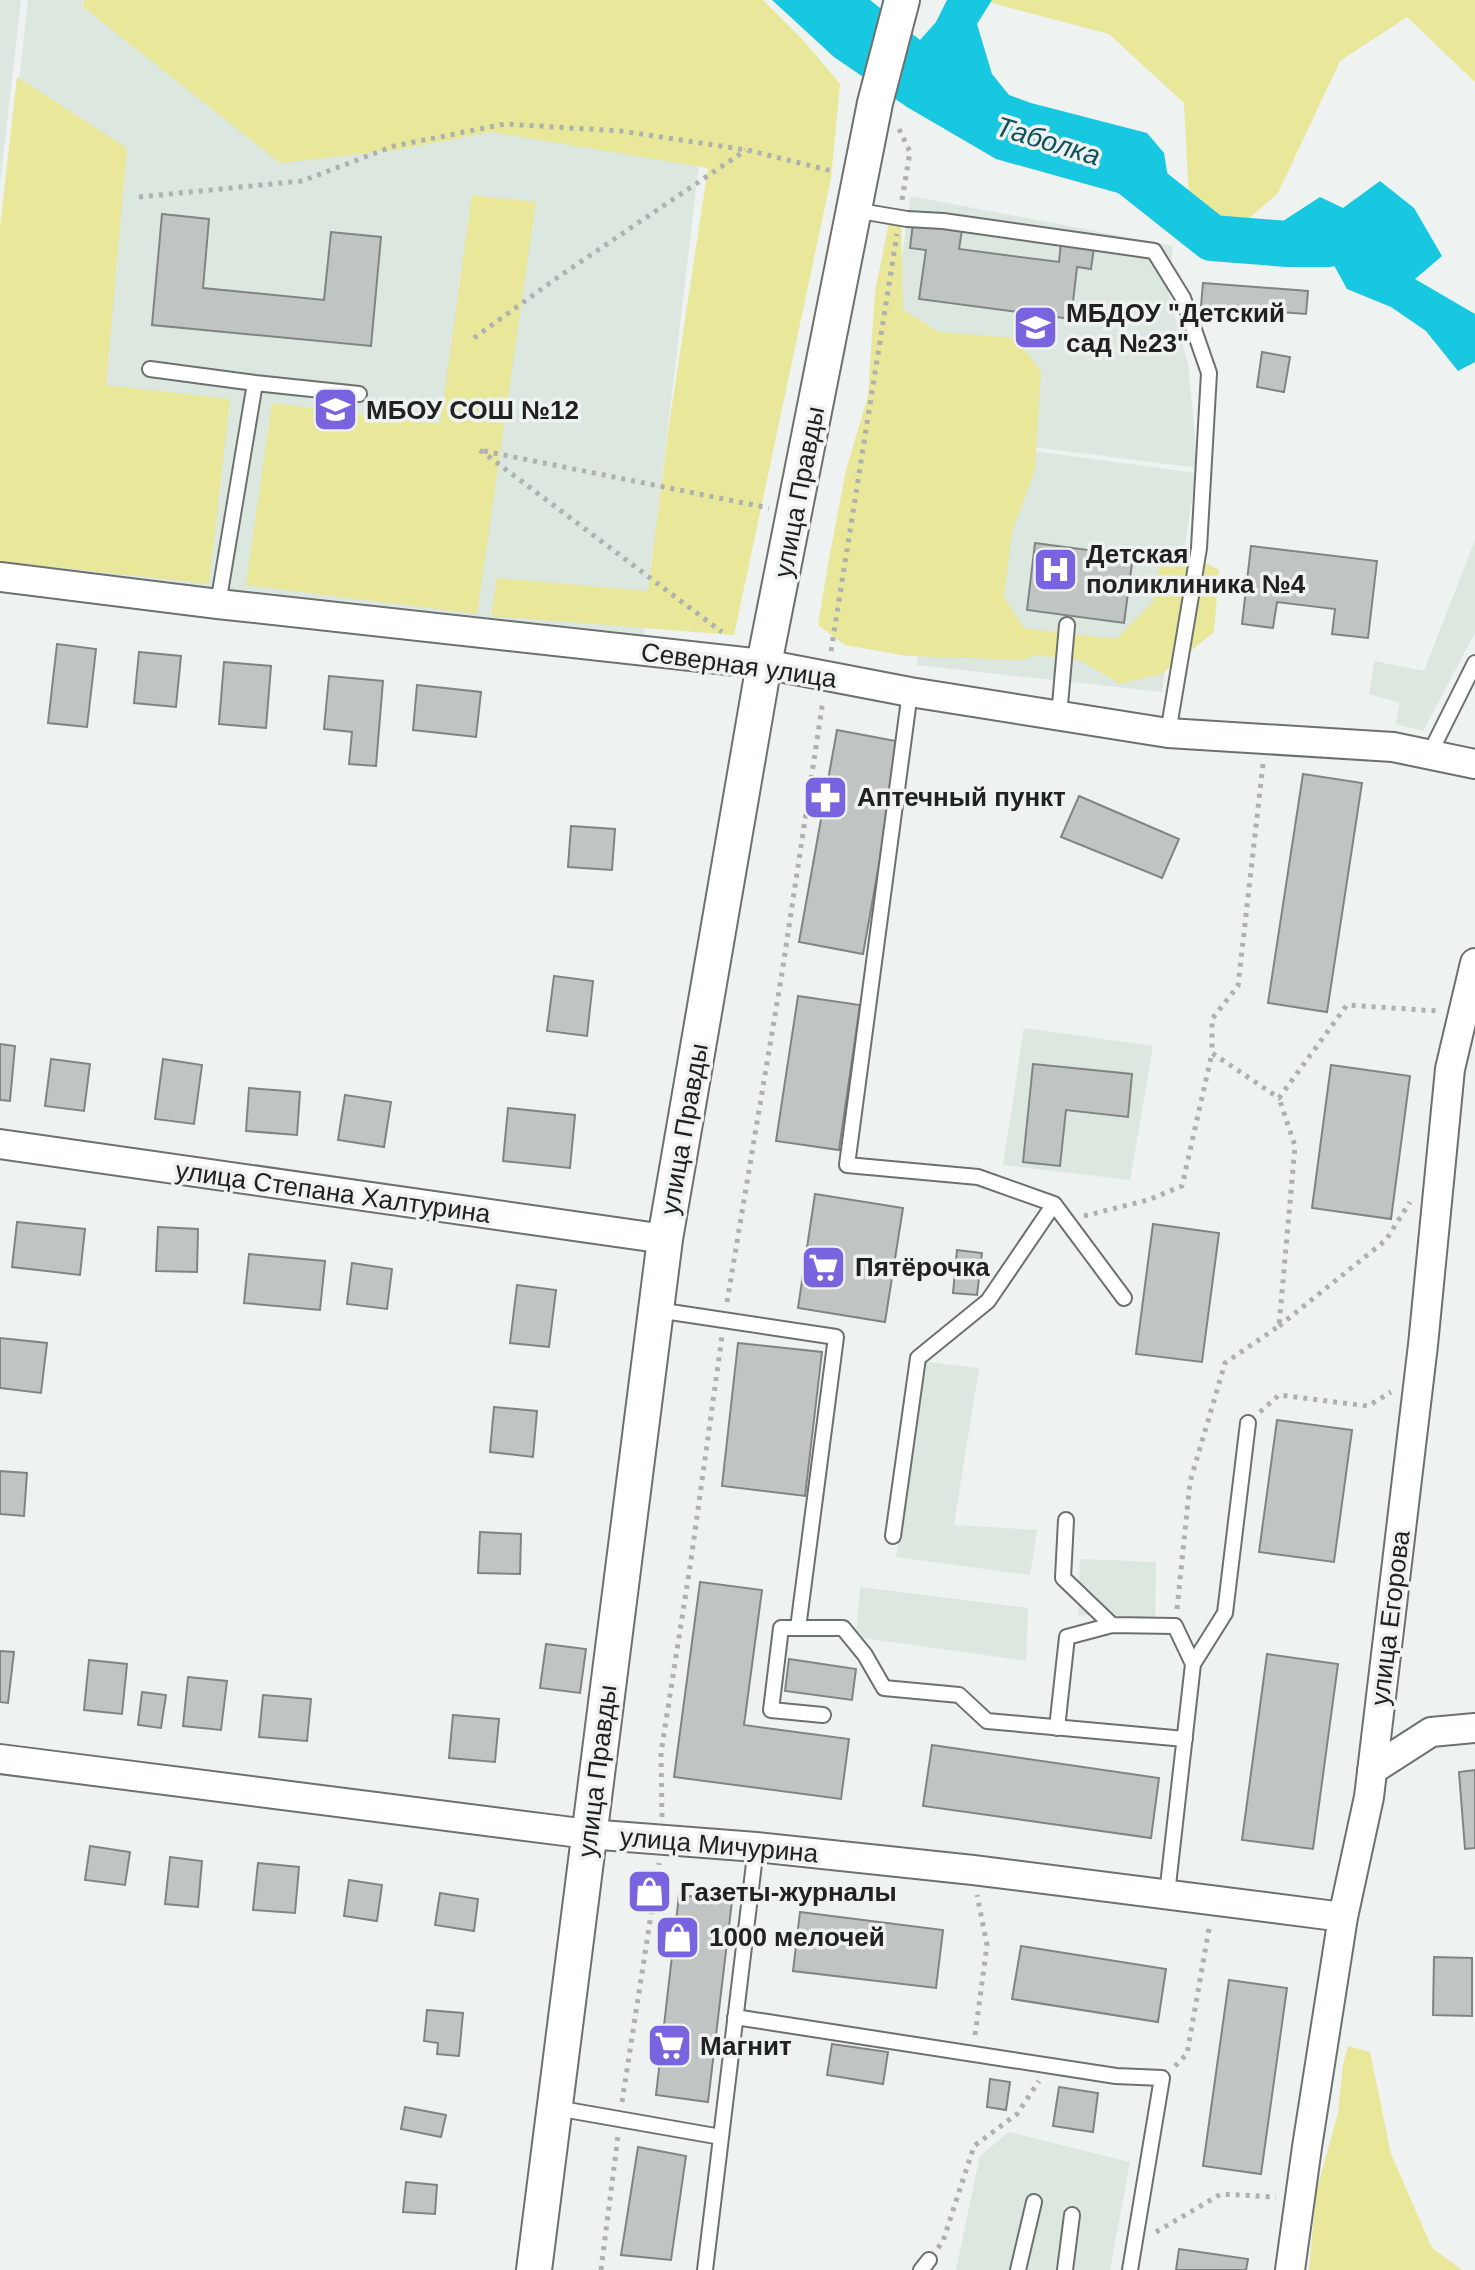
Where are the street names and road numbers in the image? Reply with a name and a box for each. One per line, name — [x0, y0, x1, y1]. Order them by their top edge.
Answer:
street label: улица Правды — [768, 404, 830, 580]
street label: Северная улица — [639, 636, 839, 694]
street label: улица Правды — [654, 1041, 714, 1217]
street label: улица Степана Халтурина — [174, 1155, 493, 1229]
street label: улица Егорова — [1364, 1528, 1416, 1707]
street label: улица Правды — [572, 1683, 622, 1859]
street label: улица Мичурина — [619, 1821, 820, 1869]

